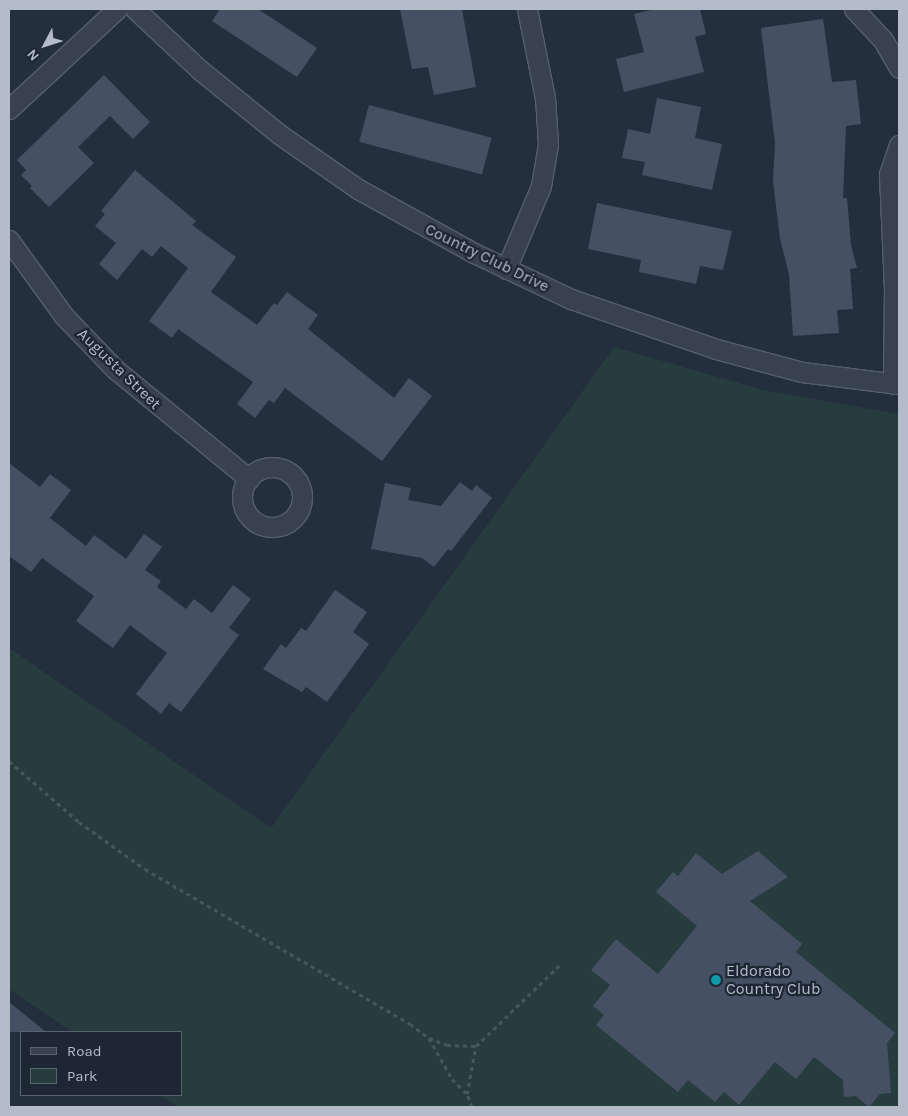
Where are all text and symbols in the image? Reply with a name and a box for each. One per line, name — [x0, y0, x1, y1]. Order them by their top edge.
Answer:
north arrow — [20, 20, 70, 70]
text: N — [23, 46, 43, 64]
street label: Country Club Drive — [422, 220, 552, 296]
street label: Augusta Street — [73, 324, 165, 414]
place label: Eldorado Country Club — [726, 961, 820, 999]
marker: Eldorado Country Club — [710, 974, 722, 986]
legend — [20, 1031, 182, 1096]
text: Road — [67, 1042, 102, 1060]
text: Park — [67, 1067, 97, 1085]

